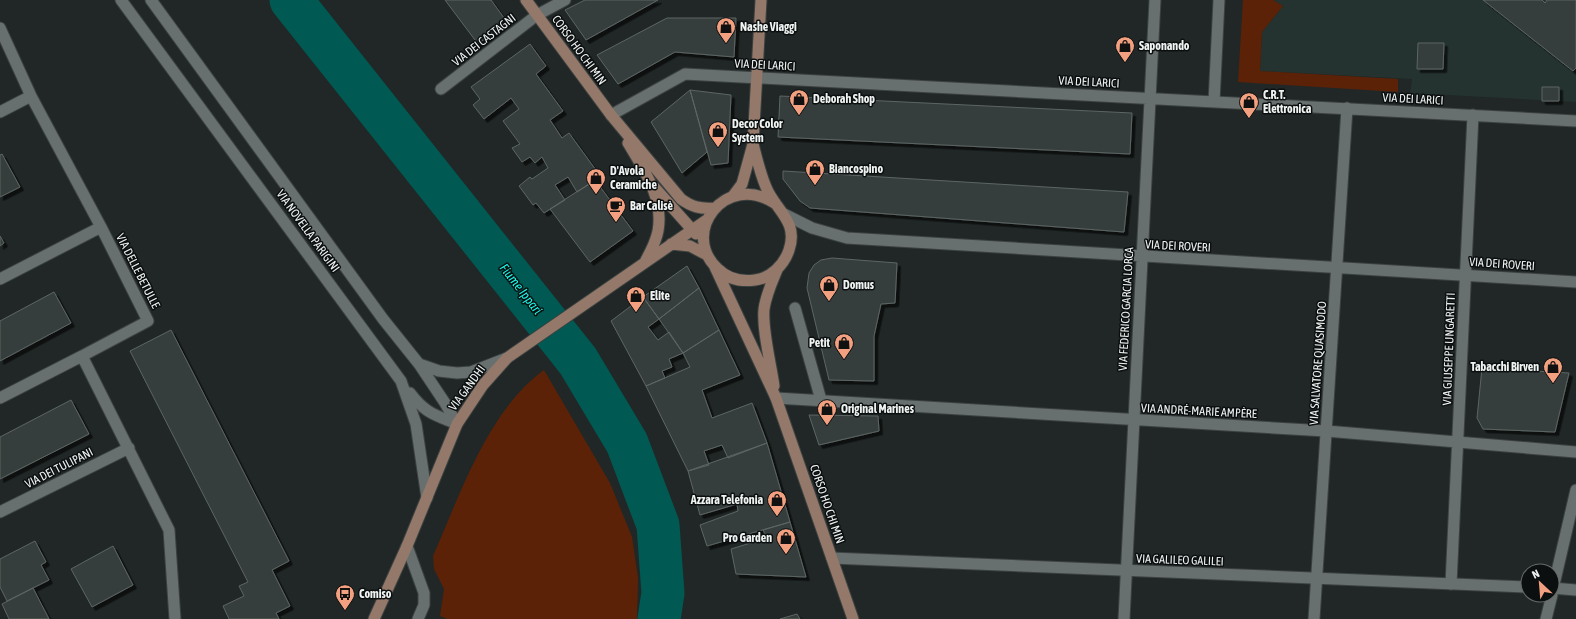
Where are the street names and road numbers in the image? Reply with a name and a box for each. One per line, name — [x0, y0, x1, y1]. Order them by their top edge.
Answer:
street label: VIA DEI CASTAGNI — [450, 11, 518, 69]
street label: CORSO HO CHI MIN — [549, 12, 609, 88]
street label: VIA DEI LARICI — [734, 56, 796, 74]
street label: VIA DEI LARICI — [1058, 73, 1120, 91]
street label: VIA DEI LARICI — [1382, 90, 1444, 108]
street label: VIA NOVELLA PARIGINI — [273, 187, 343, 275]
street label: VIA DELLE BETULLE — [113, 231, 163, 311]
street label: VIA DEI ROVERI — [1145, 237, 1211, 255]
street label: VIA FEDERICO GARCIA LORCA — [1116, 247, 1136, 371]
street label: VIA DEI ROVERI — [1469, 255, 1535, 273]
street label: VIA GIUSEPPE UNGARETTI — [1440, 292, 1458, 406]
street label: VIA SALVATORE QUASIMODO — [1307, 301, 1329, 425]
street label: VIA GANDHI — [446, 363, 488, 413]
street label: VIA ANDRÉ-MARIE AMPÈRE — [1141, 401, 1257, 421]
street label: VIA DEI TULIPANI — [23, 445, 95, 491]
street label: CORSO HO CHI MIN — [807, 463, 847, 545]
street label: VIA GALILEO GALILEI — [1136, 551, 1224, 569]

